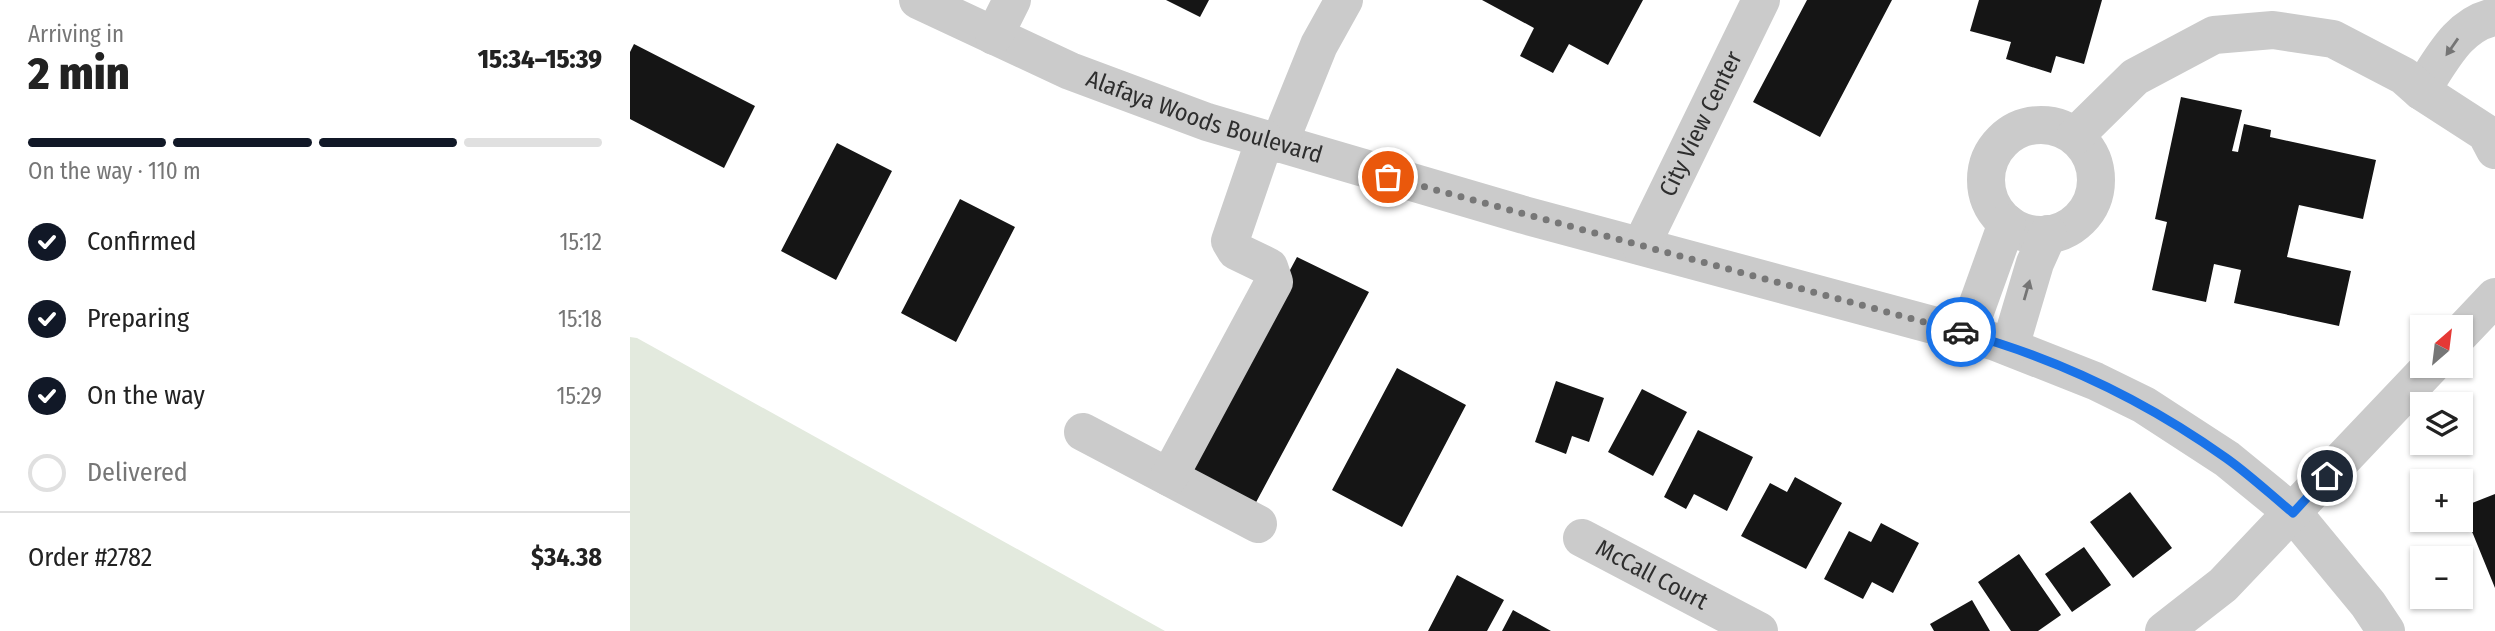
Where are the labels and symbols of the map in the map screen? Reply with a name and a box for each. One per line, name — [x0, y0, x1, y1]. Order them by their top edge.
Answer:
one-way arrow — [2445, 38, 2459, 56]
street label: City View Center — [1653, 46, 1748, 201]
street label: Alafaya Woods Boulevard — [1082, 64, 1326, 169]
pin — [1358, 147, 1418, 207]
one-way arrow — [2022, 279, 2032, 300]
courier — [1926, 297, 1996, 367]
north arrow — [2410, 315, 2473, 378]
pin — [2297, 446, 2357, 506]
street label: McCall Court — [1591, 534, 1713, 616]

